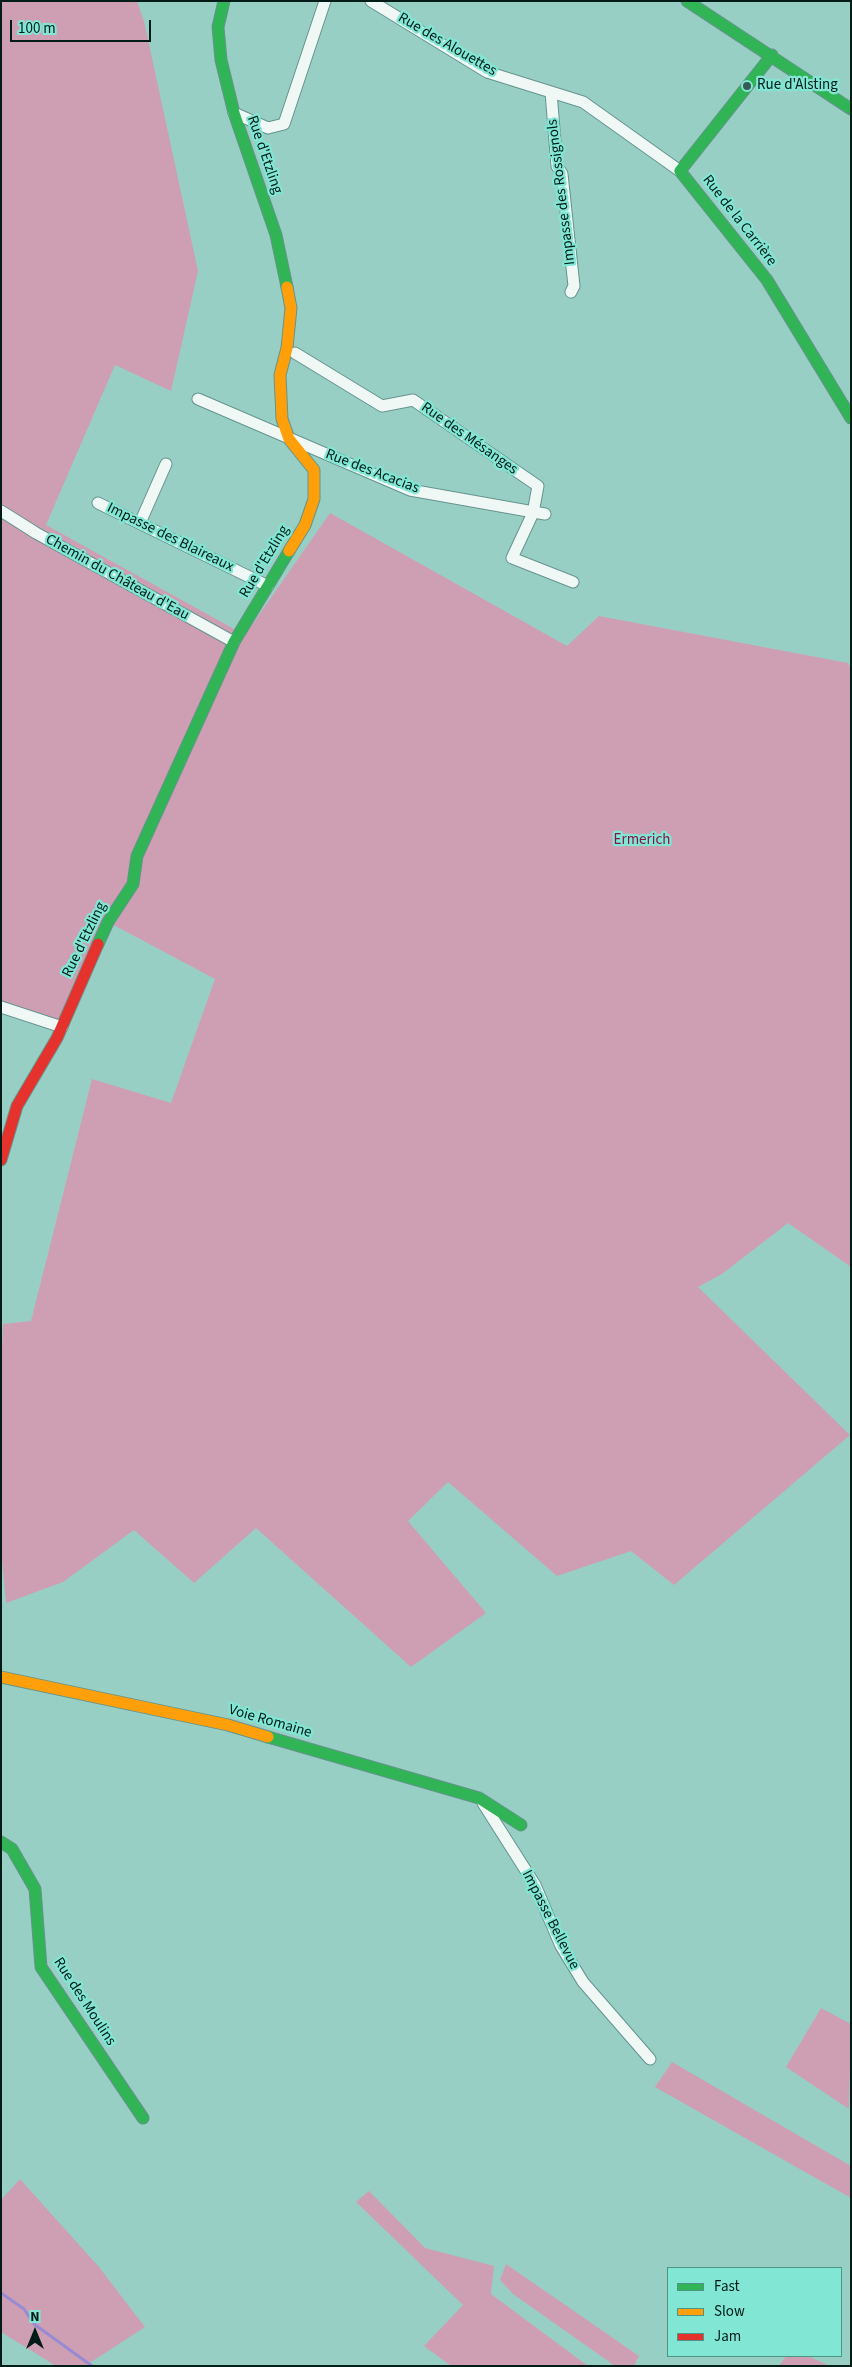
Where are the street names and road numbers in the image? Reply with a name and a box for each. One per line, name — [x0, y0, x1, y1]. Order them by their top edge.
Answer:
street label: Rue des Alouettes — [394, 9, 500, 81]
street label: Rue d'Etzling — [242, 114, 286, 196]
street label: Impasse des Rossignols — [544, 118, 580, 266]
street label: Rue de la Carrière — [698, 172, 780, 270]
street label: Rue des Mésanges — [417, 399, 521, 479]
street label: Rue des Acacias — [323, 446, 421, 498]
street label: Impasse des Blaireaux — [104, 500, 236, 576]
street label: Rue d'Etzling — [236, 522, 294, 602]
street label: Chemin du Château d'Eau — [42, 531, 192, 625]
street label: Rue d'Etzling — [59, 899, 111, 981]
street label: Voie Romaine — [226, 1702, 314, 1742]
street label: Impasse Bellevue — [517, 1867, 583, 1973]
street label: Rue des Moulins — [49, 1955, 119, 2049]

